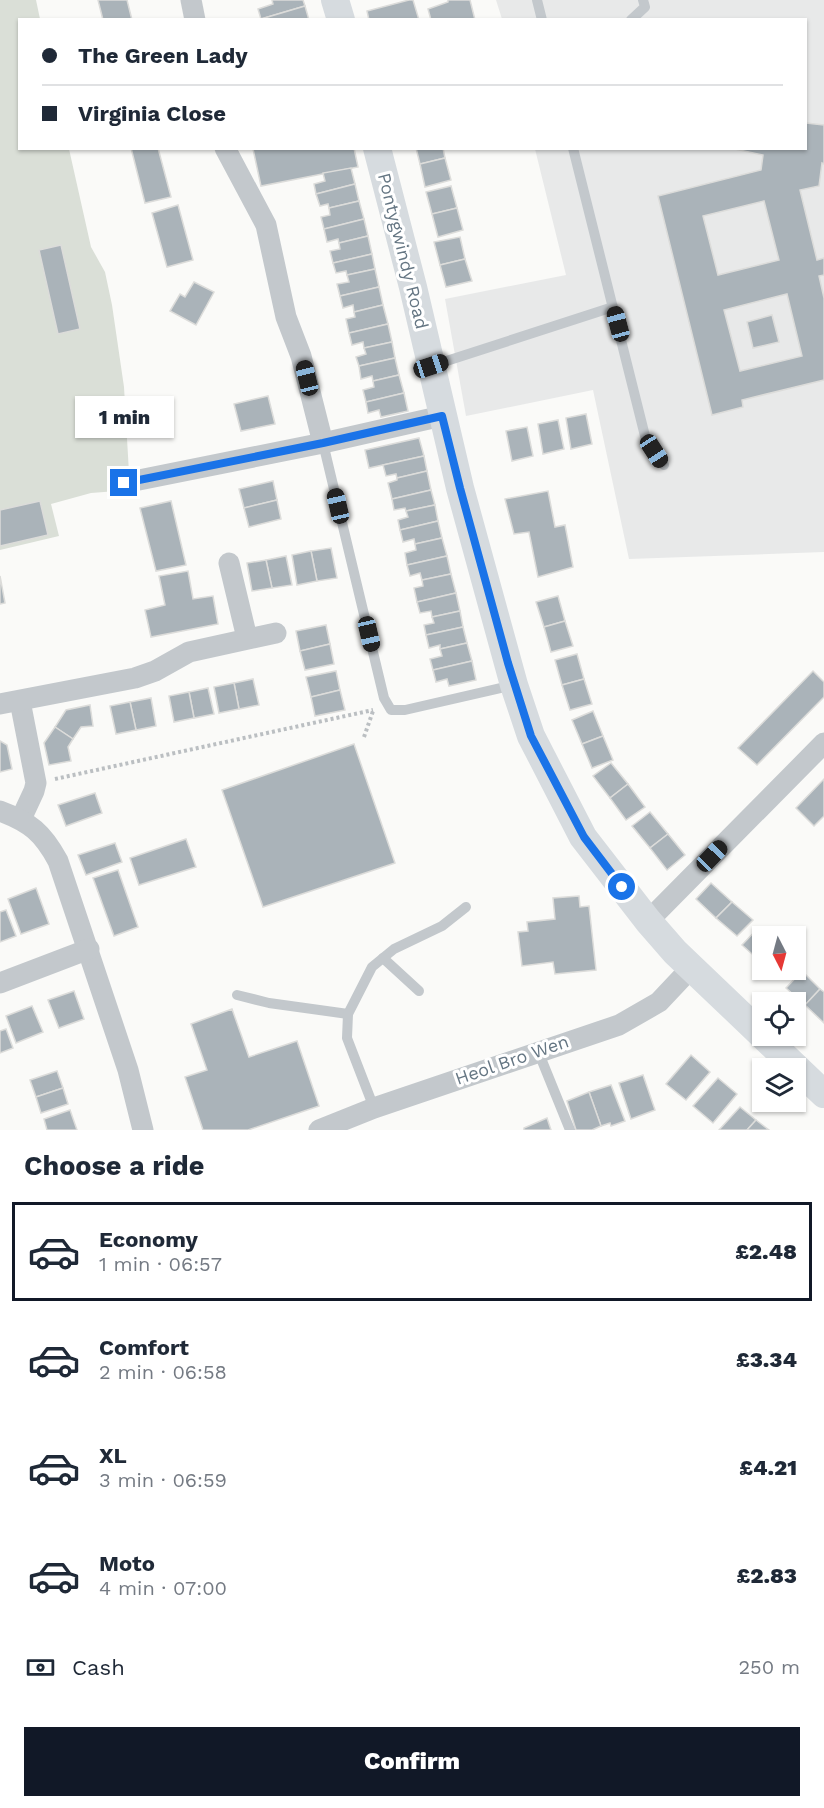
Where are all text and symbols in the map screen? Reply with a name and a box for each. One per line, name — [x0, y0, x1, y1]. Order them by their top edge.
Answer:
text: The Green Lady — [78, 43, 248, 68]
text: Virginia Close — [78, 101, 226, 126]
street label: Pontygwindy Road — [374, 171, 433, 331]
car — [605, 304, 631, 344]
car — [411, 352, 451, 380]
car — [294, 358, 320, 398]
callout: 1 min — [74, 396, 174, 438]
text: 1 min — [99, 405, 150, 429]
car — [637, 431, 671, 471]
route end — [110, 469, 137, 496]
car — [325, 486, 351, 526]
car — [356, 614, 382, 654]
car — [693, 837, 731, 875]
route start — [608, 873, 635, 900]
north arrow — [752, 926, 806, 980]
map controls — [752, 926, 806, 1112]
button: locate — [752, 992, 806, 1046]
street label: Heol Bro Wen — [452, 1030, 571, 1089]
button: layers — [752, 1058, 806, 1112]
text: Choose a ride — [24, 1150, 204, 1182]
icon: car — [27, 1225, 81, 1279]
text: Economy — [99, 1227, 198, 1252]
text: £2.48 — [735, 1239, 797, 1264]
text: 1 min · 06:57 — [99, 1252, 222, 1276]
icon: car — [27, 1333, 81, 1387]
text: Comfort — [99, 1335, 189, 1360]
text: £3.34 — [736, 1347, 797, 1372]
text: 2 min · 06:58 — [99, 1360, 227, 1384]
icon: car — [27, 1441, 81, 1495]
text: XL — [99, 1443, 127, 1468]
text: £4.21 — [739, 1455, 797, 1480]
text: 3 min · 06:59 — [99, 1468, 227, 1492]
icon: car — [27, 1549, 81, 1603]
text: Moto — [99, 1551, 155, 1576]
text: £2.83 — [737, 1563, 797, 1588]
text: 4 min · 07:00 — [99, 1576, 227, 1600]
icon: cash — [24, 1651, 57, 1684]
text: Cash — [72, 1655, 125, 1680]
text: 250 m — [738, 1655, 800, 1679]
button: Confirm — [24, 1727, 800, 1796]

